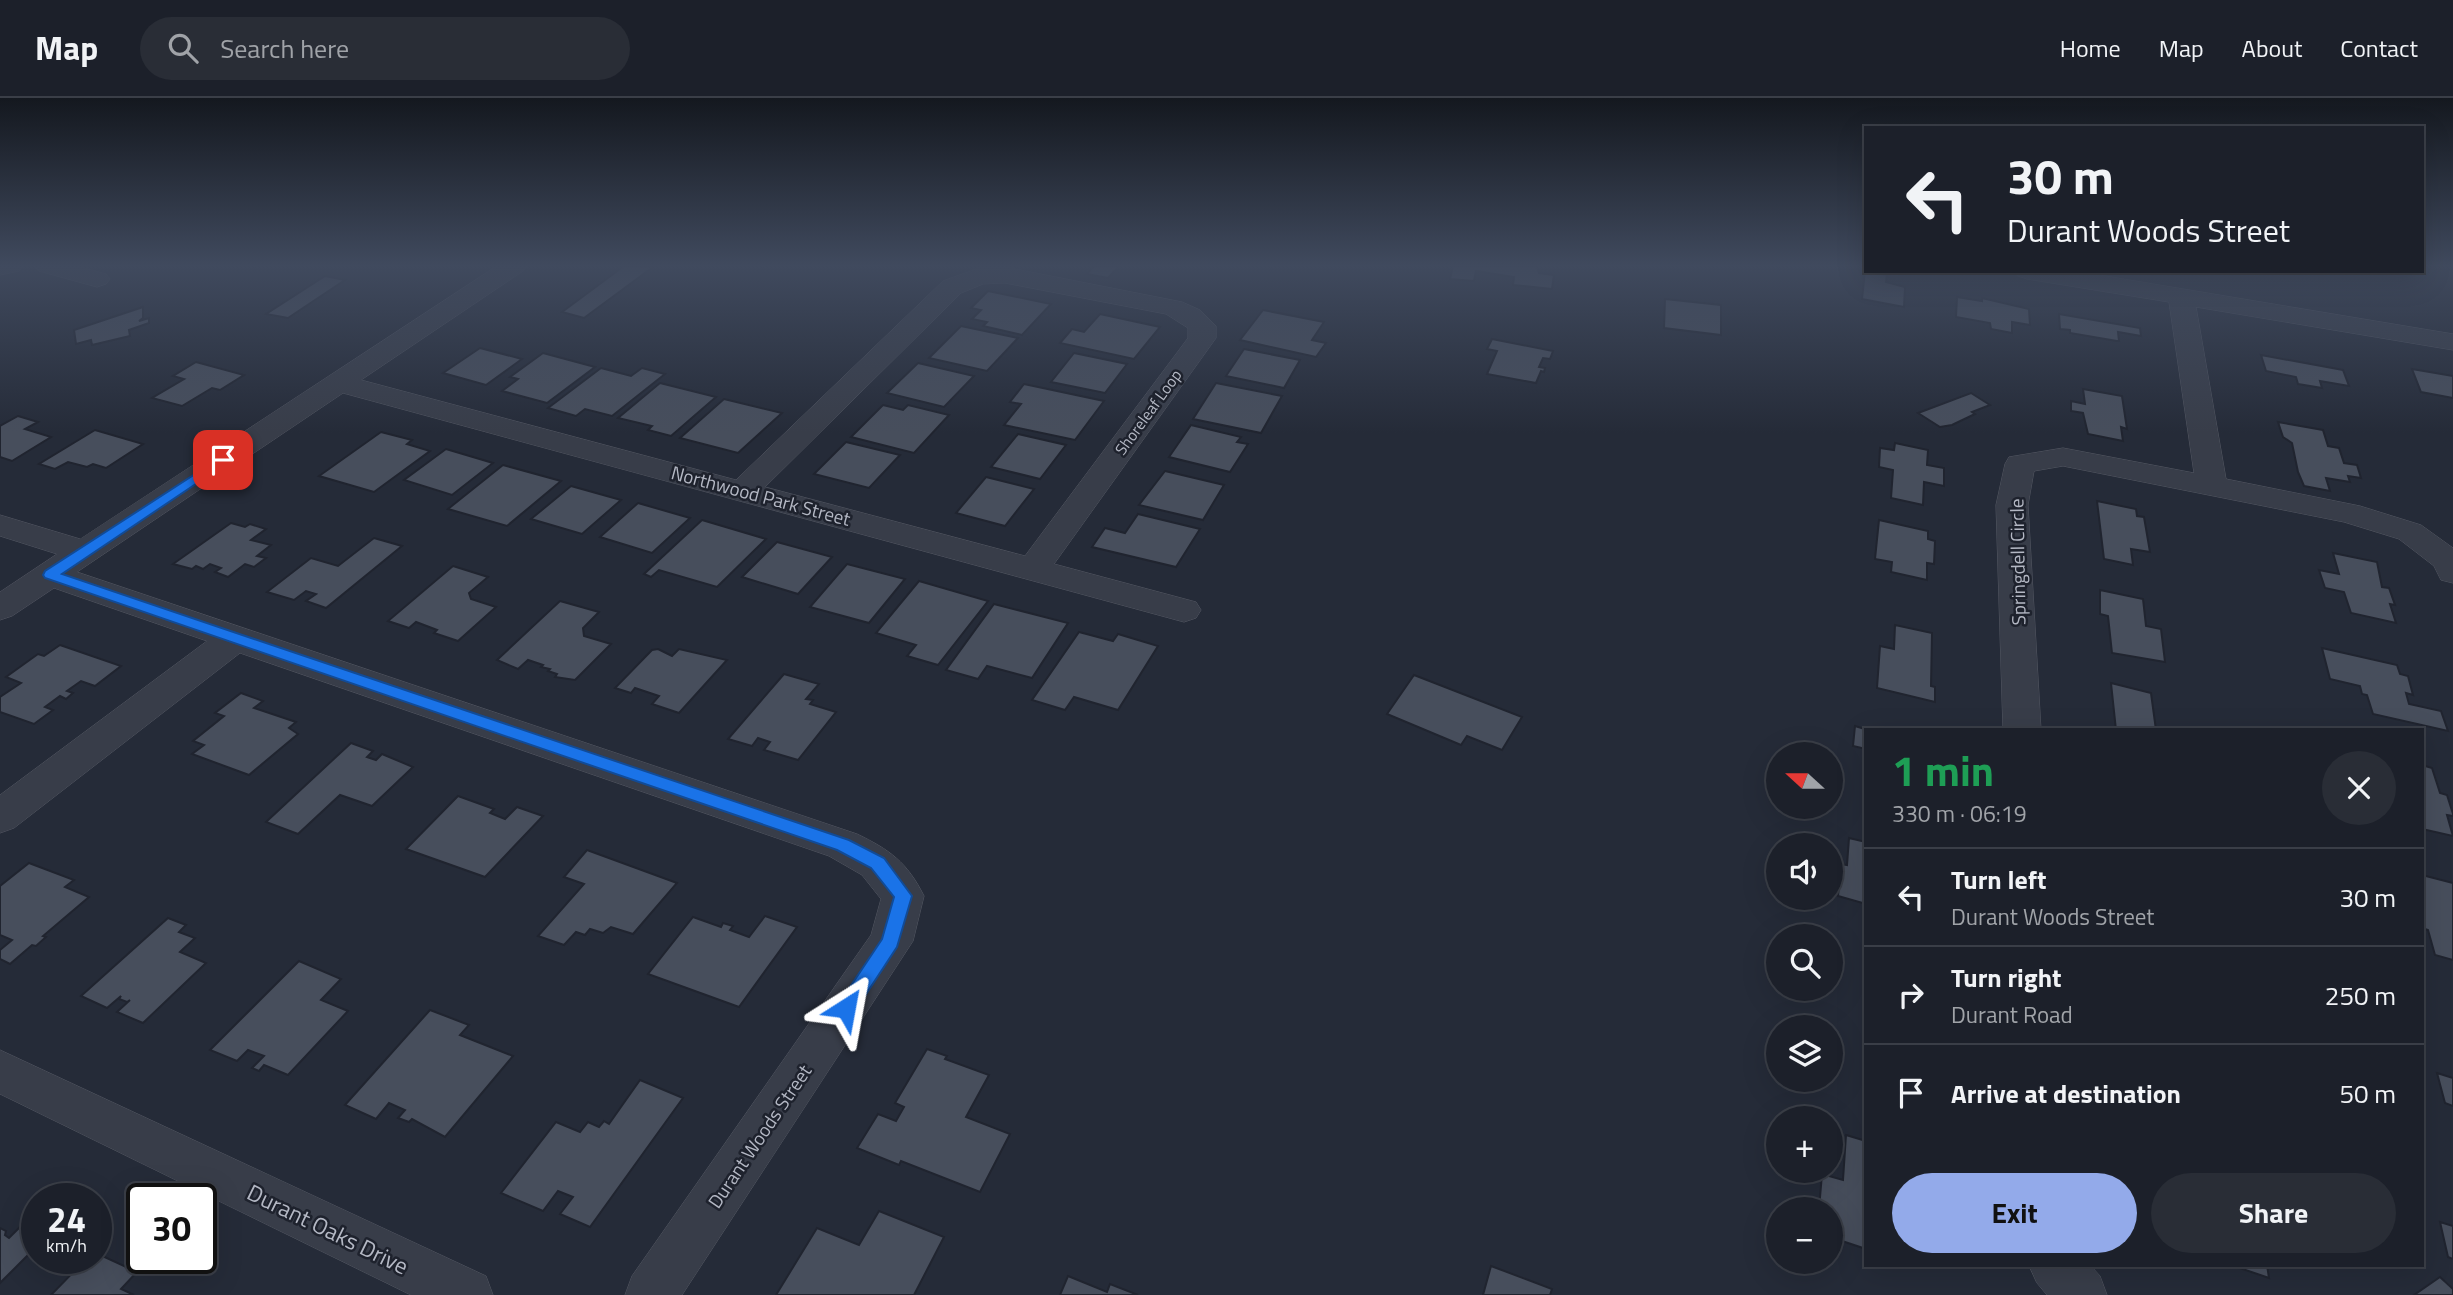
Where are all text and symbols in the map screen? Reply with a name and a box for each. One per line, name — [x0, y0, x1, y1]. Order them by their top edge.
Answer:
search box — [140, 17, 630, 80]
text: Map — [35, 23, 98, 73]
icon: search — [164, 29, 202, 67]
text: Search here — [220, 29, 349, 68]
text: Home — [2060, 30, 2121, 66]
text: Map — [2159, 30, 2204, 66]
text: About — [2242, 30, 2302, 66]
text: Contact — [2340, 30, 2418, 66]
text: 30 m — [2007, 138, 2114, 213]
icon: left — [1892, 154, 1983, 245]
text: Durant Woods Street — [2007, 206, 2290, 254]
street label: Shoreleaf Loop — [1109, 364, 1187, 460]
pin — [193, 430, 253, 490]
icon: arrive — [204, 441, 242, 479]
street label: Northwood Park Street — [668, 457, 854, 533]
street label: Springdell Circle — [2001, 498, 2033, 626]
text: 1 min — [1892, 738, 1994, 802]
north arrow — [1766, 742, 1843, 819]
map controls — [1766, 742, 1843, 1274]
button: close — [2322, 751, 2396, 825]
text: 330 m · 06:19 — [1892, 796, 2027, 831]
button: sound — [1766, 833, 1843, 910]
text: Turn left — [1951, 860, 2046, 899]
icon: left — [1892, 878, 1930, 916]
text: 30 m — [2339, 878, 2396, 917]
text: Durant Woods Street — [1951, 899, 2154, 934]
button: search — [1766, 924, 1843, 1001]
text: Turn right — [1951, 958, 2062, 997]
position arrow — [809, 971, 883, 1045]
icon: right — [1892, 976, 1930, 1014]
text: 250 m — [2325, 976, 2396, 1015]
text: Durant Road — [1951, 997, 2073, 1032]
button: layers — [1766, 1015, 1843, 1092]
street label: Durant Woods Street — [700, 1058, 818, 1214]
icon: arrive — [1892, 1074, 1930, 1112]
text: Arrive at destination — [1951, 1074, 2181, 1113]
text: 50 m — [2339, 1074, 2396, 1113]
button: + — [1766, 1106, 1843, 1183]
button: Exit — [1892, 1173, 2137, 1253]
button: Share — [2151, 1173, 2396, 1253]
street label: Durant Oaks Drive — [241, 1175, 415, 1283]
speed limit sign: 30 — [126, 1183, 217, 1274]
text: 24 — [47, 1192, 86, 1246]
button: − — [1766, 1197, 1843, 1274]
text: km/h — [46, 1232, 87, 1259]

